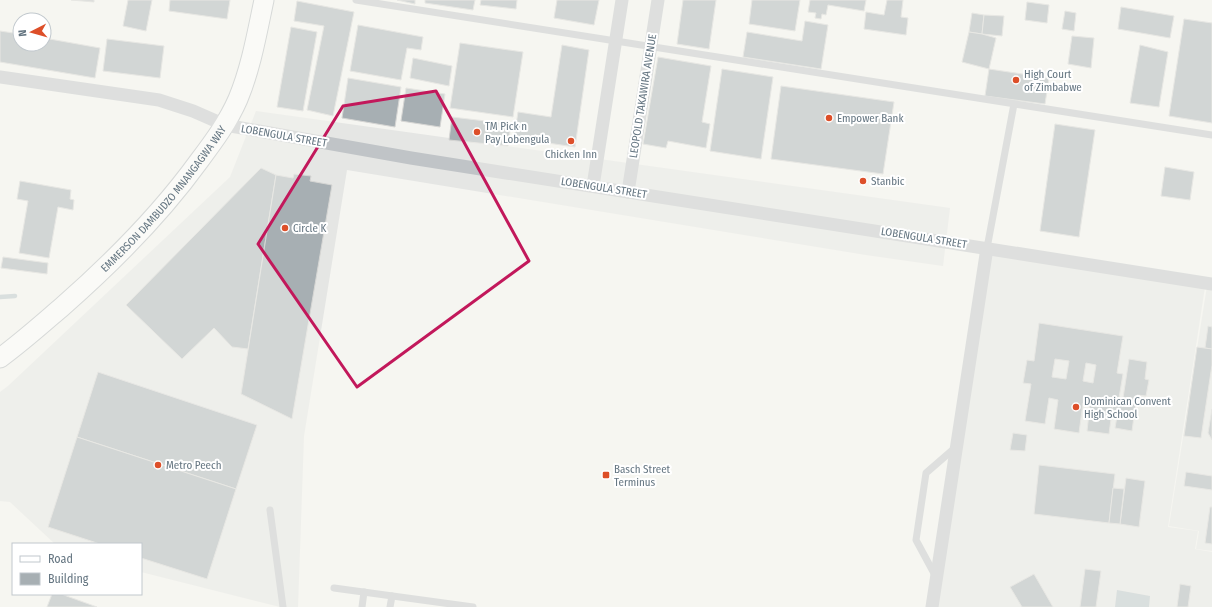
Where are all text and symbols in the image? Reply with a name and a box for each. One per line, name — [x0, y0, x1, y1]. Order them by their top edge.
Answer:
north arrow — [12, 12, 52, 52]
text: N — [16, 29, 29, 37]
street label: LEOPOLD TAKAWIRA AVENUE — [627, 33, 659, 159]
place label: High Court of Zimbabwe — [1024, 68, 1082, 94]
marker: High Court of Zimbabwe — [1011, 75, 1021, 85]
place label: Empower Bank — [837, 112, 904, 125]
marker: Empower Bank — [824, 113, 834, 123]
place label: TM Pick n Pay Lobengula — [485, 120, 549, 146]
street label: LOBENGULA STREET — [240, 122, 329, 150]
street label: EMMERSON DAMBUDZO MNANGAGWA WAY — [98, 123, 229, 275]
marker: TM Pick n Pay Lobengula — [472, 127, 482, 137]
marker: Chicken Inn — [566, 136, 576, 146]
place label: Chicken Inn — [545, 148, 597, 161]
street label: LOBENGULA STREET — [560, 175, 649, 201]
place label: Stanbic — [871, 175, 905, 188]
marker: Stanbic — [858, 176, 868, 186]
place label: Circle K — [293, 222, 326, 235]
marker: Circle K — [280, 223, 290, 233]
street label: LOBENGULA STREET — [880, 225, 969, 251]
place label: Dominican Convent High School — [1084, 395, 1171, 421]
marker: Dominican Convent High School — [1071, 402, 1081, 412]
place label: Metro Peech — [166, 459, 222, 472]
marker: Metro Peech — [153, 460, 163, 470]
place label: Basch Street Terminus — [614, 463, 671, 489]
marker: Basch Street Terminus — [601, 470, 611, 480]
legend — [12, 543, 142, 595]
text: Road — [48, 552, 73, 566]
text: Building — [48, 572, 89, 586]

